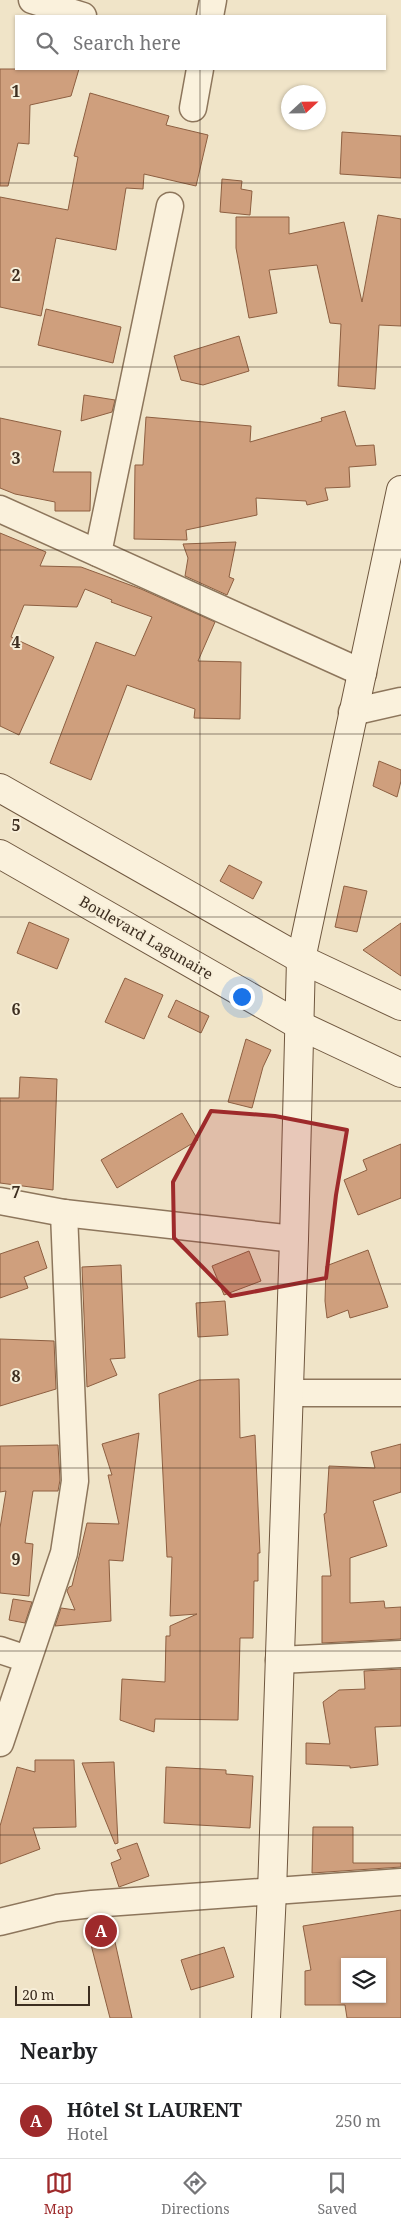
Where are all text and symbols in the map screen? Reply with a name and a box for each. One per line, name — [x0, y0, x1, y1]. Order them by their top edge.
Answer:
search box — [15, 15, 386, 70]
icon: search — [33, 29, 61, 57]
text: Search here — [73, 30, 181, 56]
text: 1 — [11, 80, 21, 102]
north arrow — [281, 85, 326, 130]
text: 2 — [11, 264, 21, 286]
text: 3 — [11, 447, 21, 469]
text: 4 — [11, 631, 21, 653]
text: 5 — [11, 814, 21, 836]
street label: Boulevard Lagunaire — [76, 891, 217, 984]
your location — [229, 984, 255, 1010]
text: 6 — [11, 998, 21, 1020]
text: 7 — [11, 1181, 21, 1203]
text: 8 — [11, 1365, 21, 1387]
text: 9 — [11, 1548, 21, 1570]
pin: A — [85, 1912, 117, 1950]
map controls — [341, 1958, 386, 2003]
button: layers — [341, 1958, 386, 2003]
scale bar — [15, 1983, 90, 2006]
text: 20 m — [22, 1985, 55, 2004]
text: Nearby — [20, 2037, 98, 2065]
text: Hôtel St LAURENT — [67, 2097, 242, 2123]
text: A — [30, 2110, 42, 2132]
text: 250 m — [335, 2110, 381, 2132]
text: Hotel — [67, 2123, 108, 2145]
tab: Map — [44, 2169, 73, 2218]
tab: Directions — [161, 2169, 230, 2218]
tab: Saved — [317, 2169, 357, 2218]

